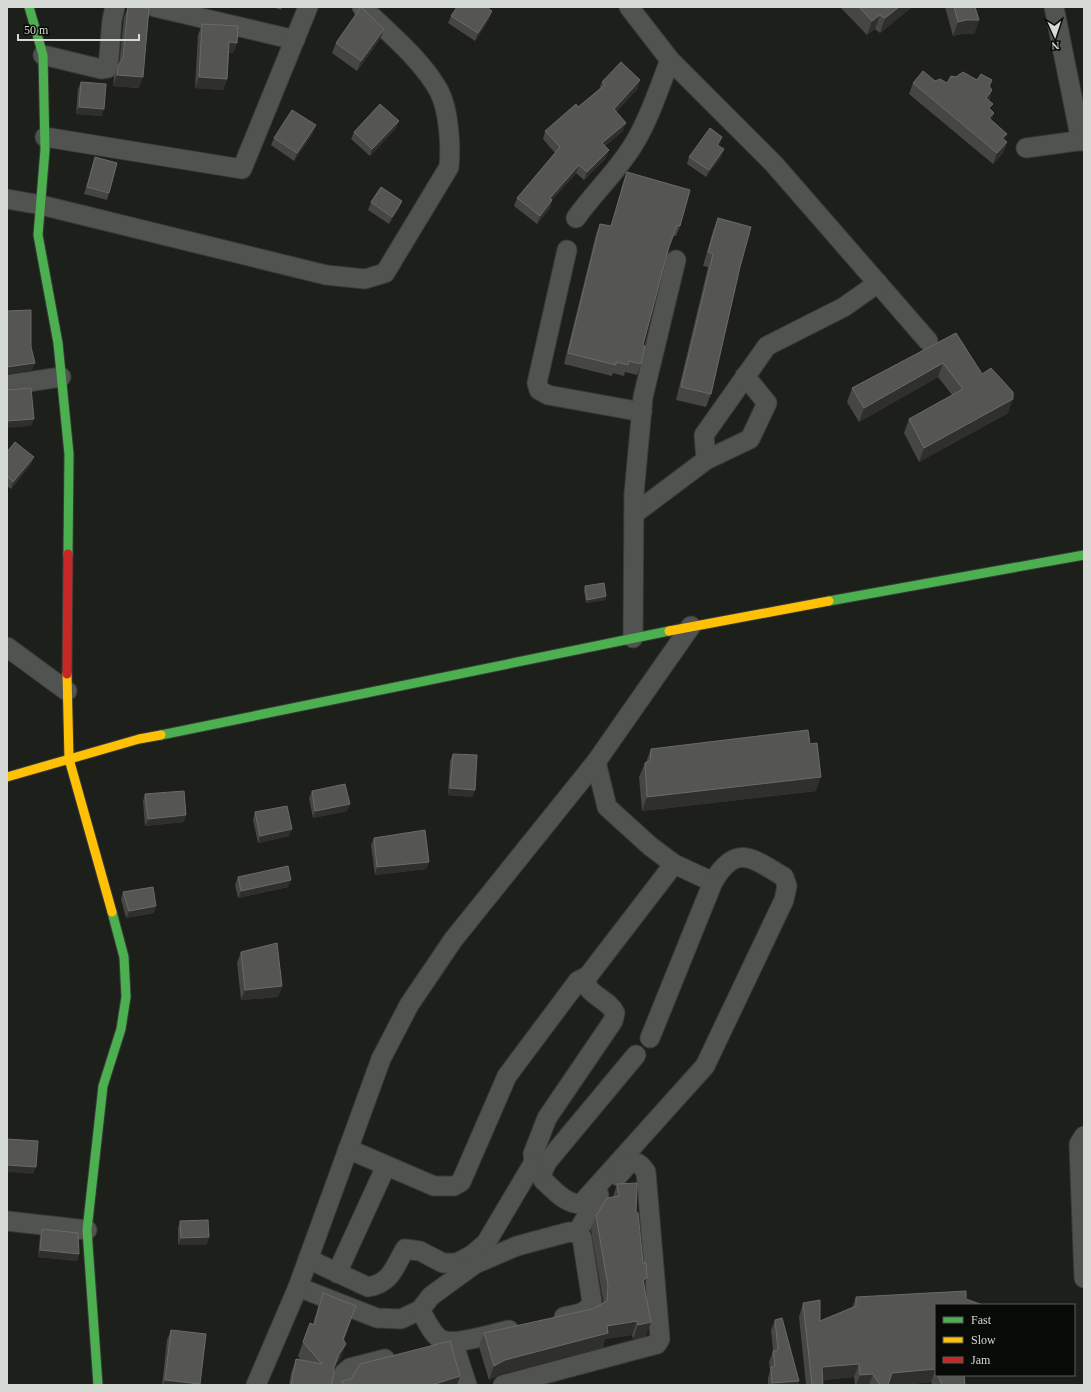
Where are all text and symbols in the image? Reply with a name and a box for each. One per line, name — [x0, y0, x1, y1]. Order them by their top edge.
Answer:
scale bar — [18, 16, 139, 42]
north arrow — [1035, 16, 1075, 56]
text: 50 m — [24, 23, 49, 37]
text: N — [1051, 40, 1060, 52]
legend — [935, 1304, 1075, 1376]
text: Fast — [971, 1313, 992, 1327]
text: Slow — [971, 1333, 996, 1347]
text: Jam — [971, 1353, 991, 1367]

